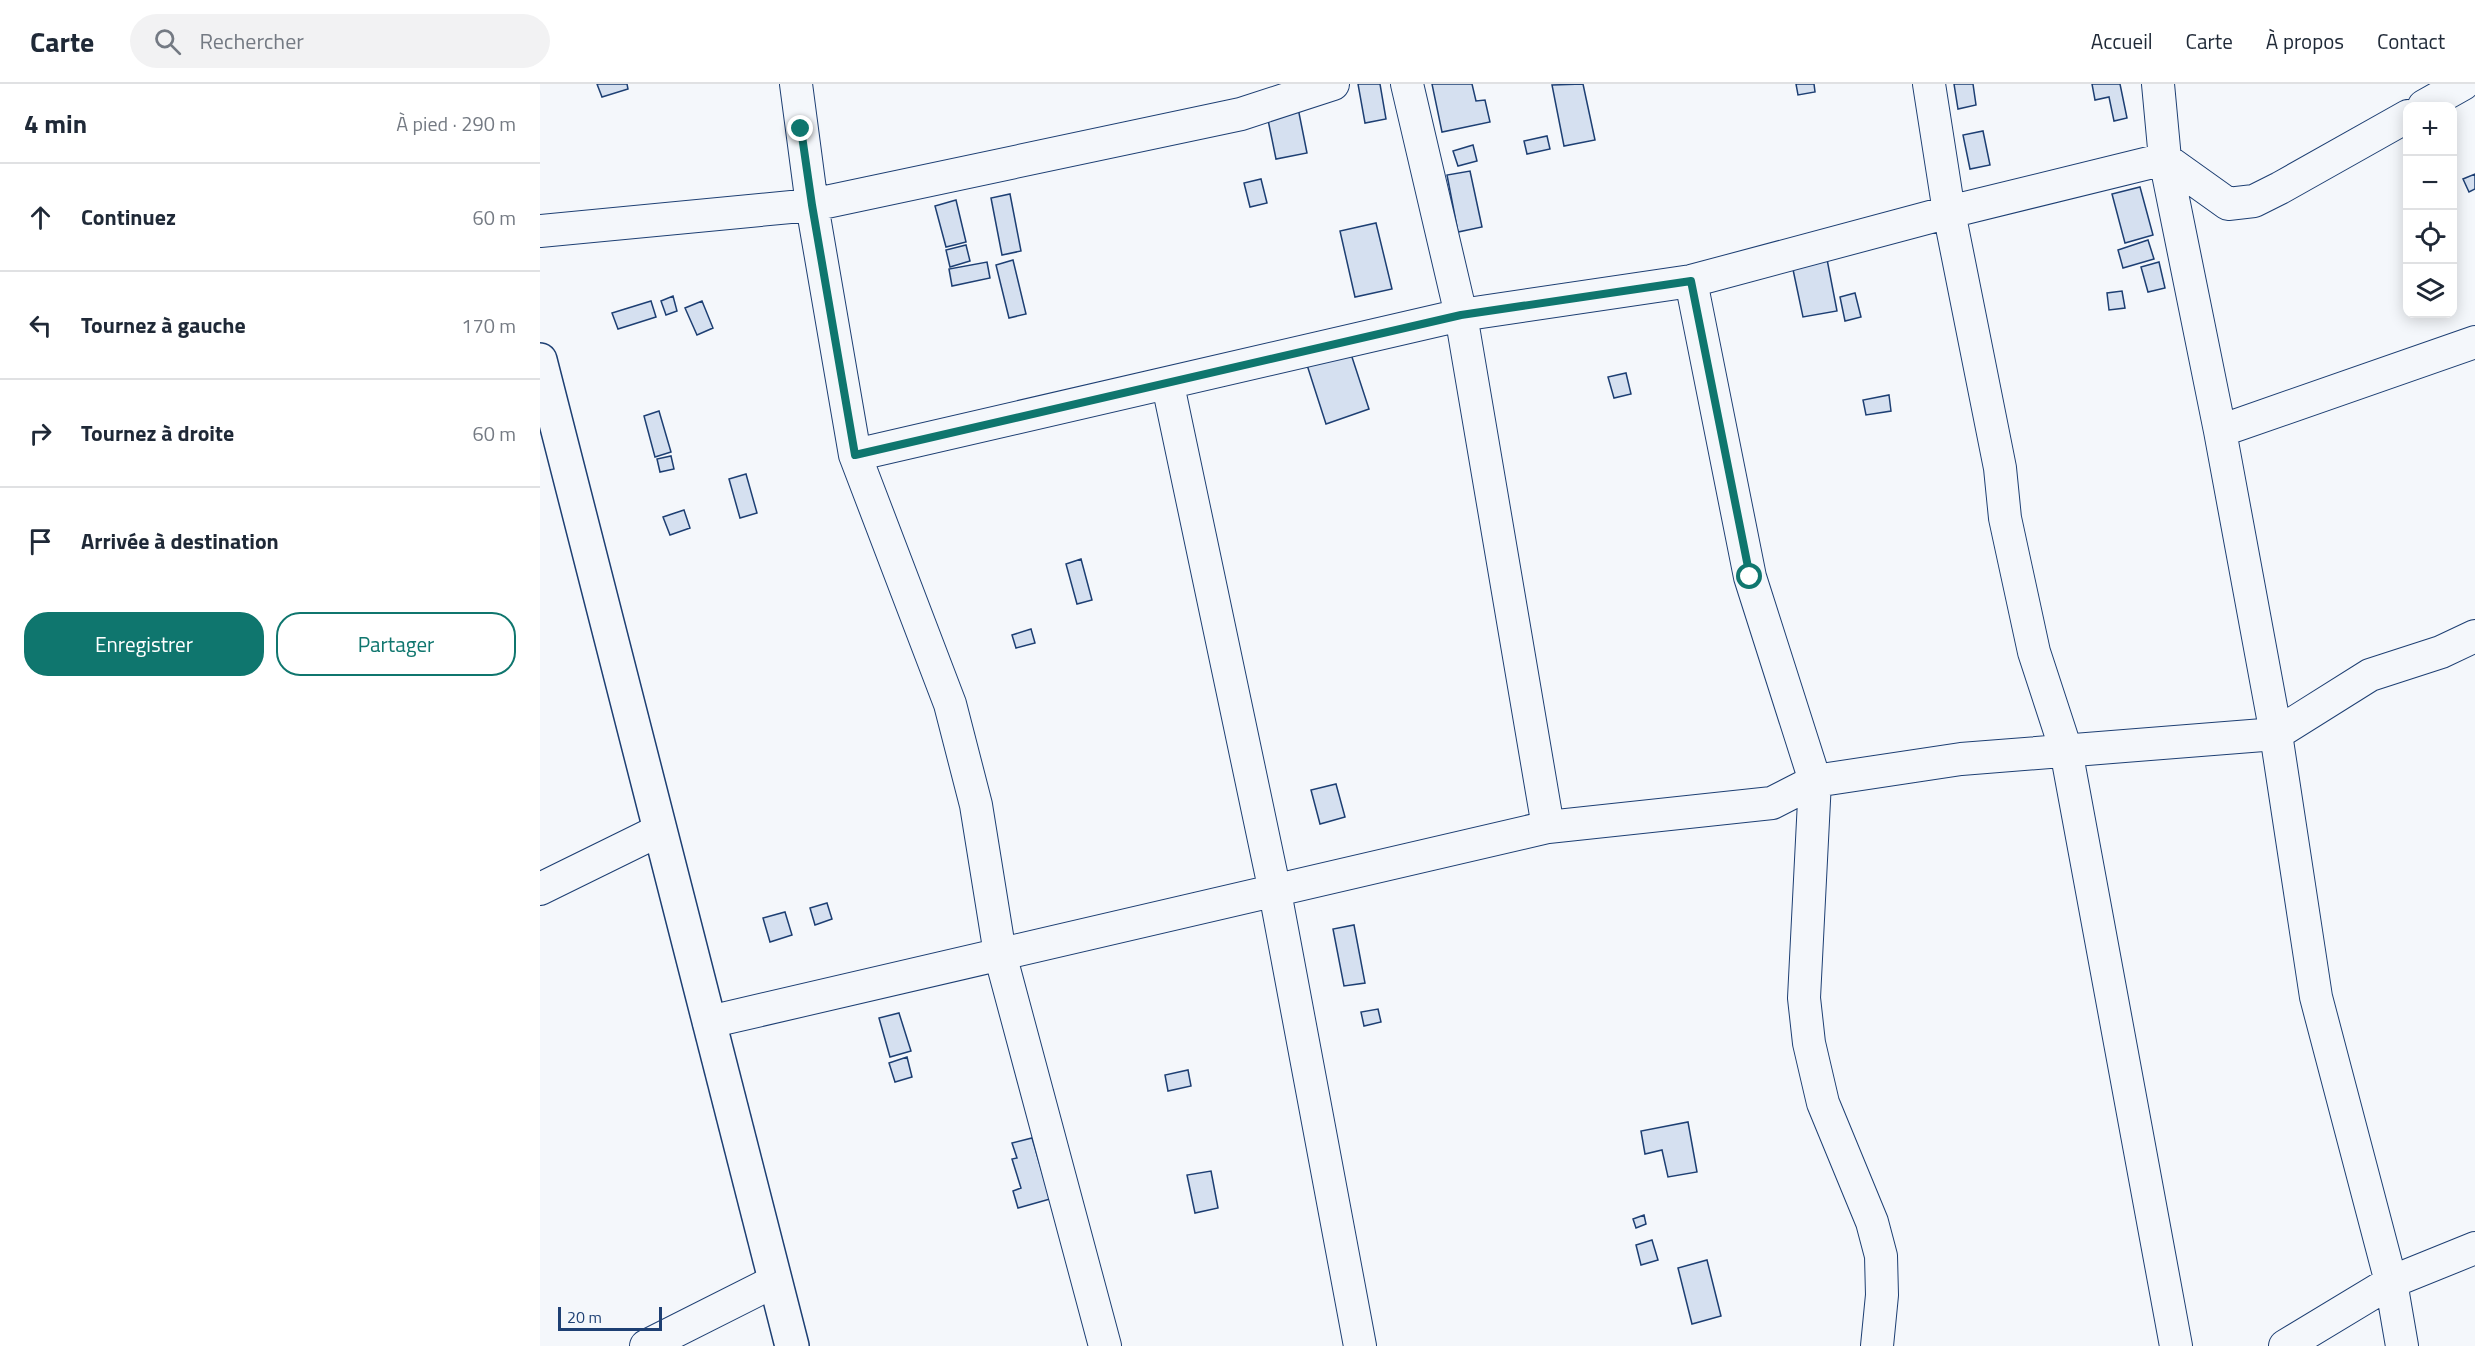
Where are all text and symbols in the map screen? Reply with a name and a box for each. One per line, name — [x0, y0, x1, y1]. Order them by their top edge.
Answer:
search box — [130, 14, 550, 68]
text: Carte — [30, 20, 94, 63]
text: Rechercher — [199, 24, 304, 58]
icon: search — [151, 25, 184, 58]
text: Accueil — [2091, 25, 2153, 57]
text: Carte — [2186, 25, 2233, 57]
text: À propos — [2266, 25, 2344, 57]
text: Contact — [2377, 25, 2445, 57]
map controls — [2403, 102, 2457, 318]
button: + — [2403, 102, 2457, 156]
text: 4 min — [24, 104, 87, 143]
text: À pied · 290 m — [396, 108, 516, 139]
route end — [787, 115, 813, 141]
button: − — [2403, 156, 2457, 210]
text: Continuez — [81, 200, 176, 234]
icon: ahead — [24, 201, 57, 234]
text: 60 m — [472, 202, 516, 233]
button: locate — [2403, 210, 2457, 264]
button: layers — [2403, 264, 2457, 318]
text: Tournez à gauche — [81, 308, 246, 342]
icon: left — [24, 309, 57, 342]
text: 170 m — [461, 310, 516, 341]
text: Tournez à droite — [81, 416, 234, 450]
icon: right — [24, 417, 57, 450]
text: 60 m — [472, 418, 516, 449]
text: Arrivée à destination — [81, 524, 279, 558]
icon: arrive — [24, 525, 57, 558]
route start — [1736, 563, 1762, 589]
button: Enregistrer — [24, 612, 264, 676]
button: Partager — [276, 612, 516, 676]
scale bar — [558, 1304, 662, 1332]
text: 20 m — [567, 1305, 602, 1329]

